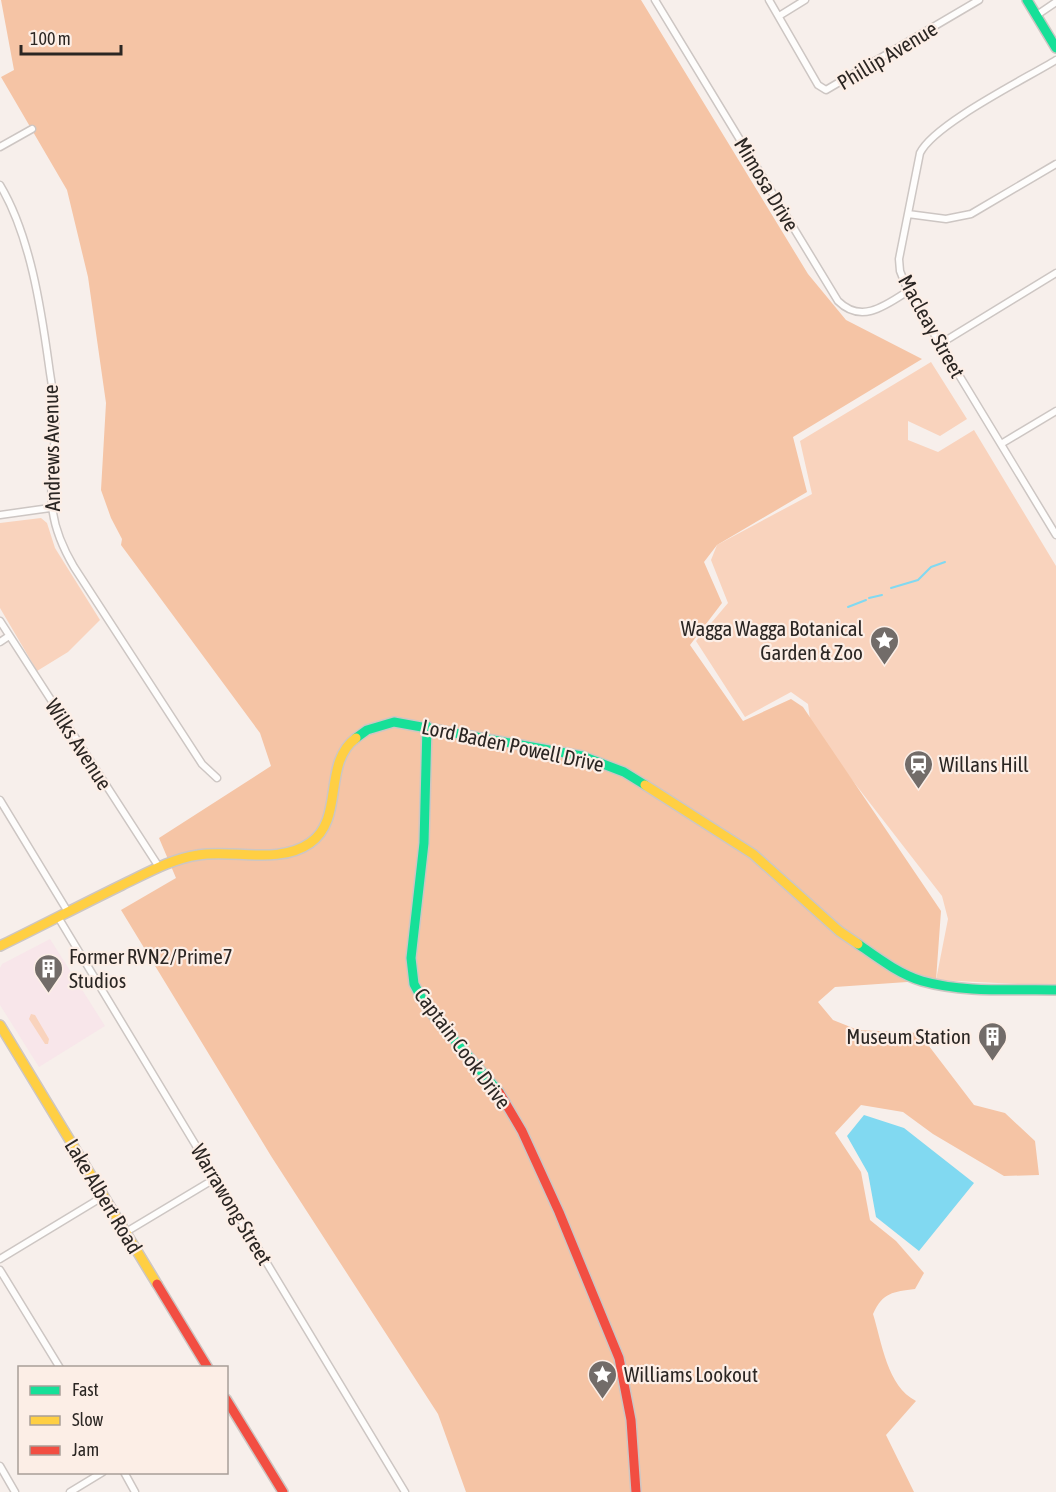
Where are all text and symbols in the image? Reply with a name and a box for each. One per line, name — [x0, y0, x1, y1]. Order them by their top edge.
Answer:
street label: Phillip Avenue — [833, 16, 941, 94]
scale bar — [21, 18, 122, 56]
text: 100 m — [30, 28, 71, 49]
street label: Mimosa Drive — [730, 133, 804, 235]
street label: Macleay Street — [894, 270, 970, 382]
street label: Andrews Avenue — [38, 384, 64, 512]
place label: Wagga Wagga Botanical Garden & Zoo — [681, 616, 863, 664]
place icon: Wagga Wagga Botanical Garden & Zoo — [868, 624, 900, 666]
street label: Wilks Avenue — [41, 694, 117, 794]
street label: Lord Baden Powell Drive — [420, 714, 606, 776]
station icon: Willans Hill — [902, 748, 934, 790]
place label: Willans Hill — [939, 752, 1029, 776]
place label: Former RVN2/Prime7 Studios — [69, 944, 233, 992]
building icon: Former RVN2/Prime7 Studios — [32, 952, 64, 994]
street label: Captain Cook Drive — [410, 983, 516, 1113]
building icon: Museum Station — [976, 1020, 1008, 1062]
place label: Museum Station — [846, 1024, 971, 1048]
street label: Lake Albert Road — [60, 1134, 148, 1258]
street label: Warrawong Street — [187, 1139, 277, 1269]
place icon: Williams Lookout — [587, 1358, 619, 1400]
place label: Williams Lookout — [624, 1362, 758, 1386]
legend — [18, 1366, 228, 1474]
text: Fast — [72, 1379, 99, 1400]
text: Slow — [72, 1409, 103, 1430]
text: Jam — [72, 1439, 99, 1460]

